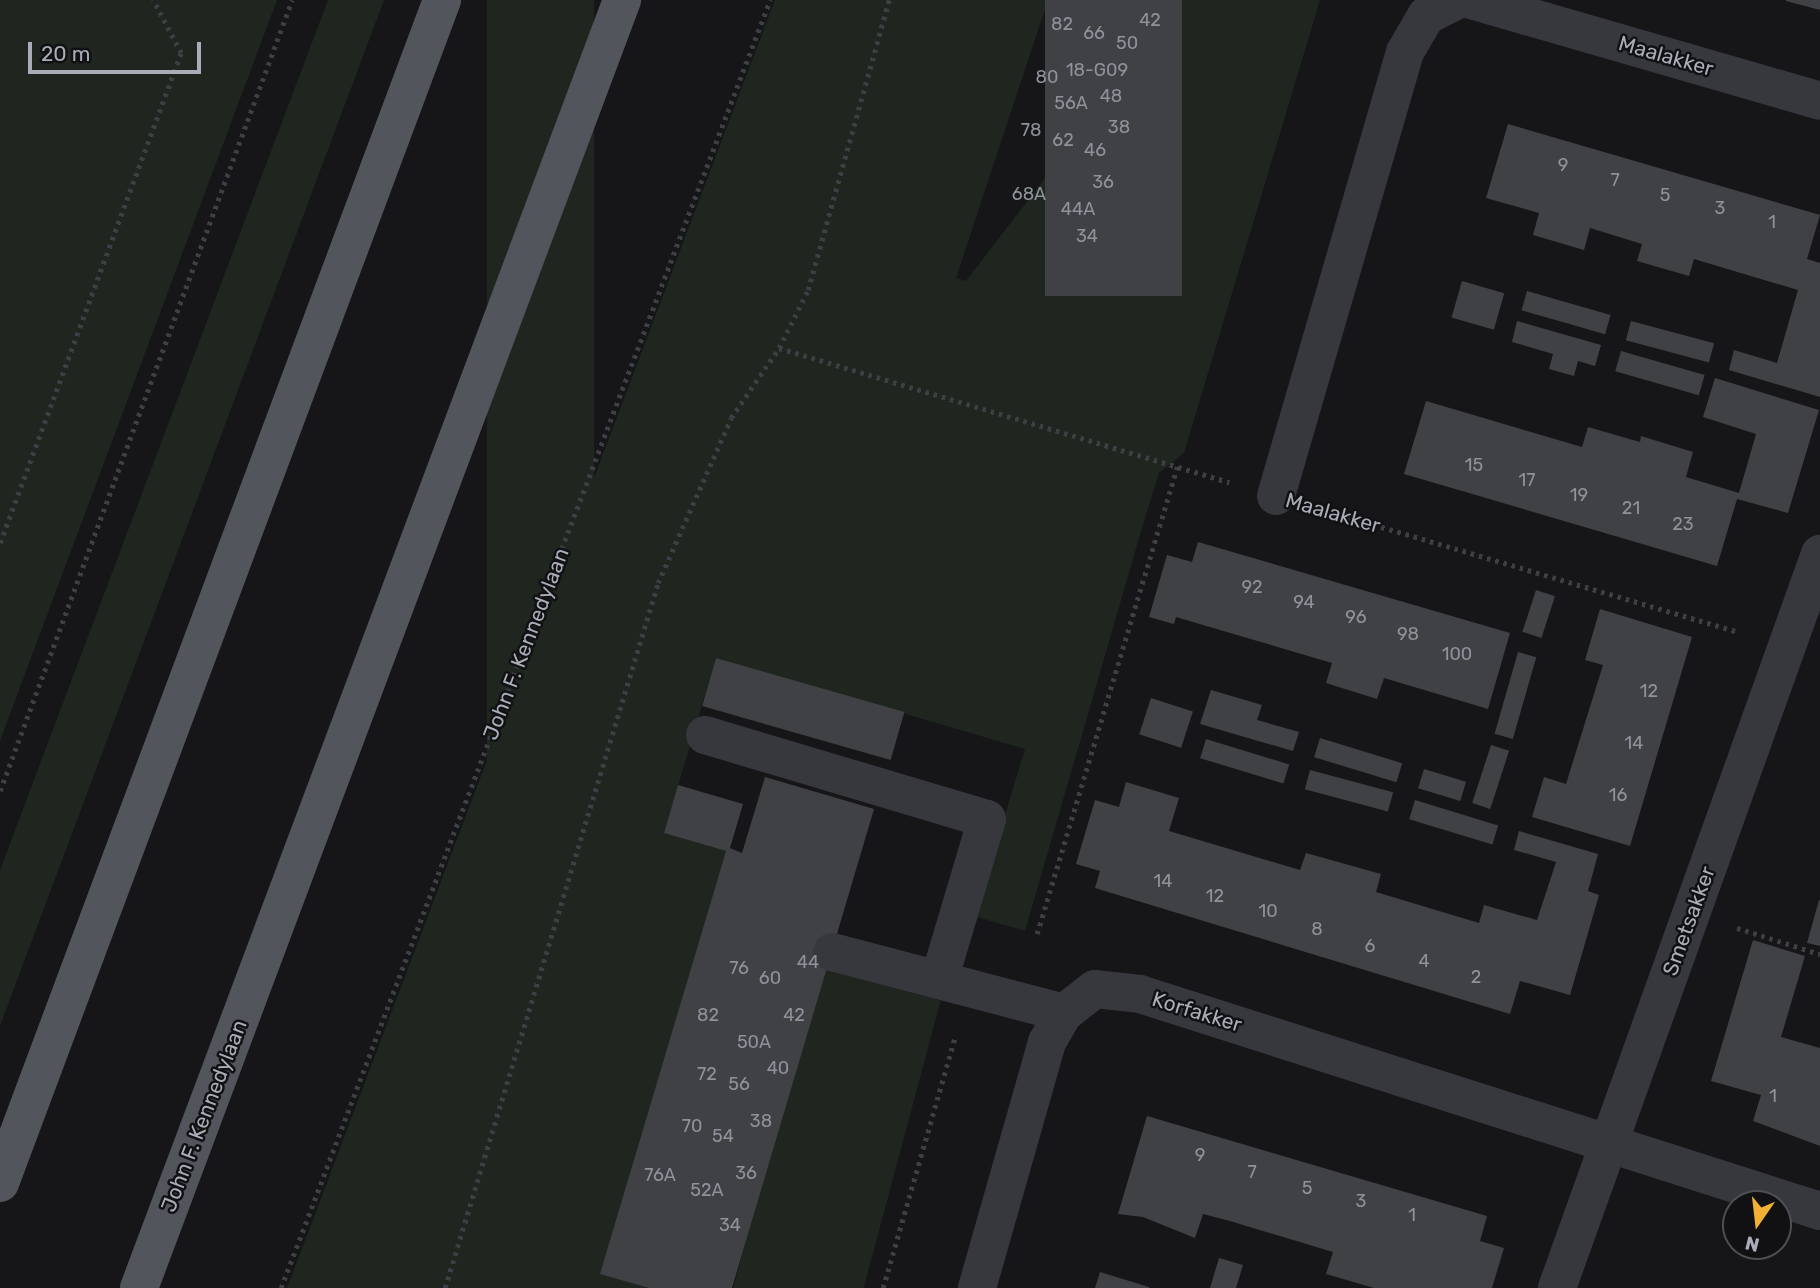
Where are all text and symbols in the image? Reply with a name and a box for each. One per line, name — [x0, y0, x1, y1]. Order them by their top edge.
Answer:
house number: 42 — [1139, 9, 1161, 31]
house number: 82 — [1051, 13, 1073, 35]
house number: 66 — [1083, 22, 1105, 44]
scale bar — [32, 28, 205, 72]
street label: Maalakker — [1616, 30, 1716, 82]
house number: 50 — [1116, 32, 1138, 54]
text: 20 m — [41, 41, 90, 66]
house number: 18-G09 — [1066, 59, 1128, 81]
house number: 80 — [1036, 66, 1058, 88]
house number: 48 — [1100, 85, 1122, 107]
house number: 56A — [1054, 92, 1088, 114]
house number: 38 — [1108, 116, 1130, 138]
house number: 78 — [1021, 119, 1041, 141]
house number: 62 — [1052, 129, 1074, 151]
house number: 46 — [1084, 139, 1106, 161]
house number: 9 — [1558, 154, 1568, 176]
house number: 7 — [1610, 169, 1620, 191]
house number: 36 — [1092, 171, 1114, 193]
house number: 68A — [1012, 183, 1046, 205]
house number: 5 — [1660, 184, 1670, 206]
house number: 3 — [1715, 197, 1725, 219]
house number: 44A — [1061, 198, 1095, 220]
house number: 1 — [1768, 211, 1776, 233]
house number: 34 — [1076, 225, 1098, 247]
house number: 15 — [1465, 454, 1483, 476]
house number: 17 — [1519, 469, 1535, 491]
house number: 19 — [1570, 484, 1588, 506]
street label: Maalakker — [1283, 487, 1383, 539]
house number: 21 — [1622, 497, 1640, 519]
house number: 23 — [1672, 513, 1694, 535]
street label: John F. Kennedylaan — [478, 544, 574, 744]
house number: 92 — [1241, 576, 1263, 598]
house number: 94 — [1293, 591, 1315, 613]
house number: 96 — [1345, 606, 1367, 628]
house number: 98 — [1397, 623, 1419, 645]
house number: 100 — [1442, 643, 1472, 665]
house number: 12 — [1640, 680, 1658, 702]
house number: 14 — [1625, 732, 1643, 754]
house number: 16 — [1609, 784, 1627, 806]
street label: Smetsakker — [1658, 863, 1720, 979]
house number: 14 — [1154, 870, 1172, 892]
house number: 12 — [1206, 885, 1224, 907]
house number: 10 — [1258, 900, 1278, 922]
house number: 8 — [1311, 918, 1323, 940]
house number: 6 — [1365, 935, 1375, 957]
house number: 4 — [1418, 950, 1430, 972]
house number: 44 — [797, 951, 819, 973]
house number: 76 — [729, 957, 749, 979]
house number: 2 — [1471, 966, 1481, 988]
house number: 60 — [759, 967, 781, 989]
street label: Korfakker — [1149, 986, 1245, 1038]
house number: 82 — [697, 1004, 719, 1026]
house number: 42 — [783, 1004, 805, 1026]
street label: John F. Kennedylaan — [156, 1016, 252, 1216]
house number: 50A — [737, 1031, 771, 1053]
house number: 40 — [767, 1057, 789, 1079]
house number: 72 — [697, 1063, 717, 1085]
house number: 56 — [728, 1073, 750, 1095]
house number: 1 — [1769, 1085, 1777, 1107]
house number: 38 — [750, 1110, 772, 1132]
house number: 70 — [682, 1115, 702, 1137]
house number: 54 — [712, 1125, 734, 1147]
house number: 9 — [1195, 1144, 1205, 1166]
house number: 7 — [1247, 1161, 1257, 1183]
house number: 36 — [735, 1162, 757, 1184]
house number: 76A — [644, 1164, 676, 1186]
house number: 5 — [1302, 1177, 1312, 1199]
house number: 52A — [690, 1179, 724, 1201]
house number: 3 — [1356, 1190, 1366, 1212]
north arrow — [1722, 1190, 1792, 1260]
house number: 1 — [1408, 1204, 1416, 1226]
house number: 34 — [719, 1214, 741, 1236]
text: N — [1743, 1231, 1762, 1257]

